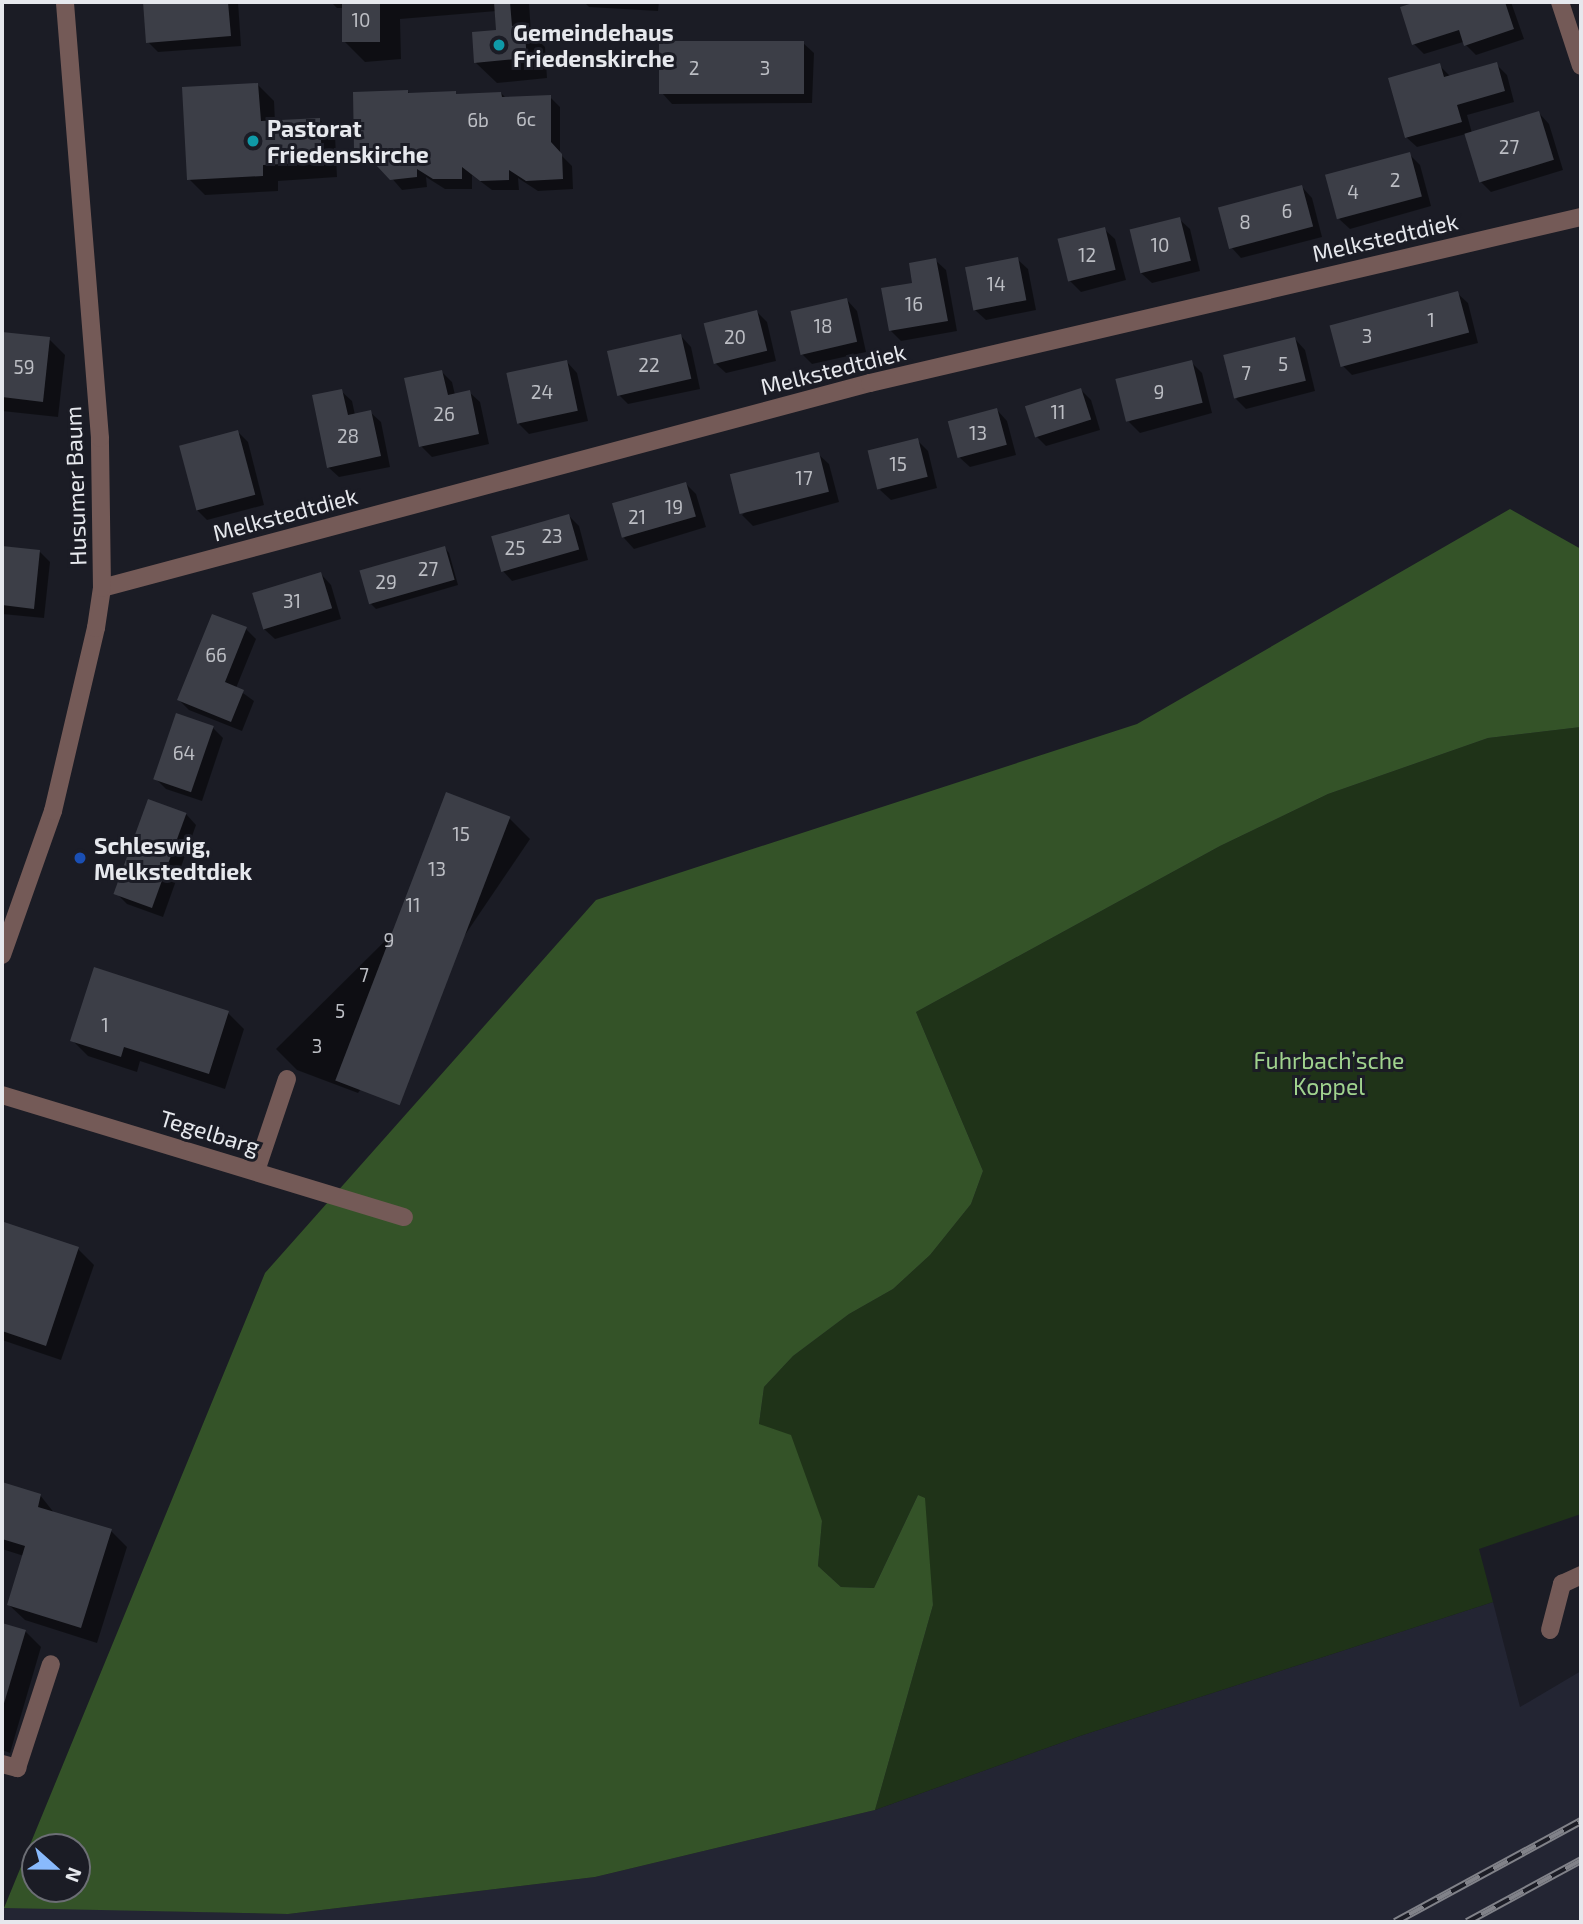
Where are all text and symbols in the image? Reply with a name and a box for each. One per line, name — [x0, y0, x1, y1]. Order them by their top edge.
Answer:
house number: 10 — [351, 9, 371, 31]
place label: Gemeindehaus Friedenskirche — [513, 18, 675, 72]
marker: Gemeindehaus Friedenskirche — [491, 37, 507, 53]
house number: 2 — [689, 57, 699, 79]
house number: 3 — [760, 57, 770, 79]
house number: 6c — [516, 108, 536, 130]
house number: 6b — [467, 109, 489, 131]
place label: Pastorat Friedenskirche — [267, 114, 429, 168]
marker: Pastorat Friedenskirche — [245, 133, 261, 149]
house number: 27 — [1499, 136, 1519, 158]
house number: 2 — [1390, 169, 1400, 191]
house number: 4 — [1347, 181, 1359, 203]
house number: 6 — [1282, 200, 1292, 222]
street label: Melkstedtdiek — [1309, 207, 1461, 267]
house number: 8 — [1239, 211, 1251, 233]
house number: 10 — [1150, 234, 1170, 256]
house number: 12 — [1078, 244, 1096, 266]
house number: 14 — [986, 273, 1006, 295]
house number: 16 — [905, 293, 923, 315]
house number: 1 — [1427, 309, 1435, 331]
house number: 18 — [813, 315, 833, 337]
house number: 3 — [1362, 325, 1372, 347]
house number: 20 — [724, 326, 746, 348]
street label: Melkstedtdiek — [758, 338, 908, 400]
house number: 5 — [1278, 353, 1288, 375]
house number: 22 — [638, 354, 660, 376]
house number: 59 — [13, 356, 35, 378]
house number: 7 — [1241, 362, 1251, 384]
house number: 24 — [531, 381, 553, 403]
house number: 9 — [1154, 381, 1164, 403]
house number: 11 — [1050, 401, 1066, 423]
house number: 26 — [433, 403, 455, 425]
street label: Husumer Baum — [58, 405, 92, 567]
house number: 13 — [969, 422, 987, 444]
house number: 28 — [337, 425, 359, 447]
house number: 15 — [889, 453, 907, 475]
house number: 17 — [795, 467, 813, 489]
street label: Melkstedtdiek — [210, 481, 360, 547]
house number: 19 — [665, 496, 683, 518]
house number: 21 — [628, 506, 646, 528]
house number: 23 — [541, 525, 563, 547]
house number: 25 — [505, 537, 525, 559]
house number: 27 — [418, 558, 438, 580]
house number: 29 — [375, 571, 397, 593]
house number: 31 — [283, 590, 301, 612]
house number: 66 — [205, 644, 227, 666]
house number: 64 — [173, 742, 195, 764]
house number: 15 — [452, 823, 470, 845]
place label: Schleswig, Melkstedtdiek — [94, 831, 252, 885]
marker: Schleswig, Melkstedtdiek — [72, 850, 88, 866]
house number: 13 — [428, 858, 446, 880]
house number: 11 — [405, 894, 421, 916]
house number: 9 — [384, 929, 394, 951]
house number: 7 — [359, 964, 369, 986]
house number: 5 — [335, 1000, 345, 1022]
house number: 1 — [101, 1014, 109, 1036]
house number: 3 — [312, 1035, 322, 1057]
park label: Fuhrbach’sche Koppel — [1254, 1046, 1404, 1100]
street label: Tegelbarg — [157, 1104, 263, 1160]
north arrow — [21, 1833, 91, 1903]
text: N — [61, 1864, 87, 1886]

